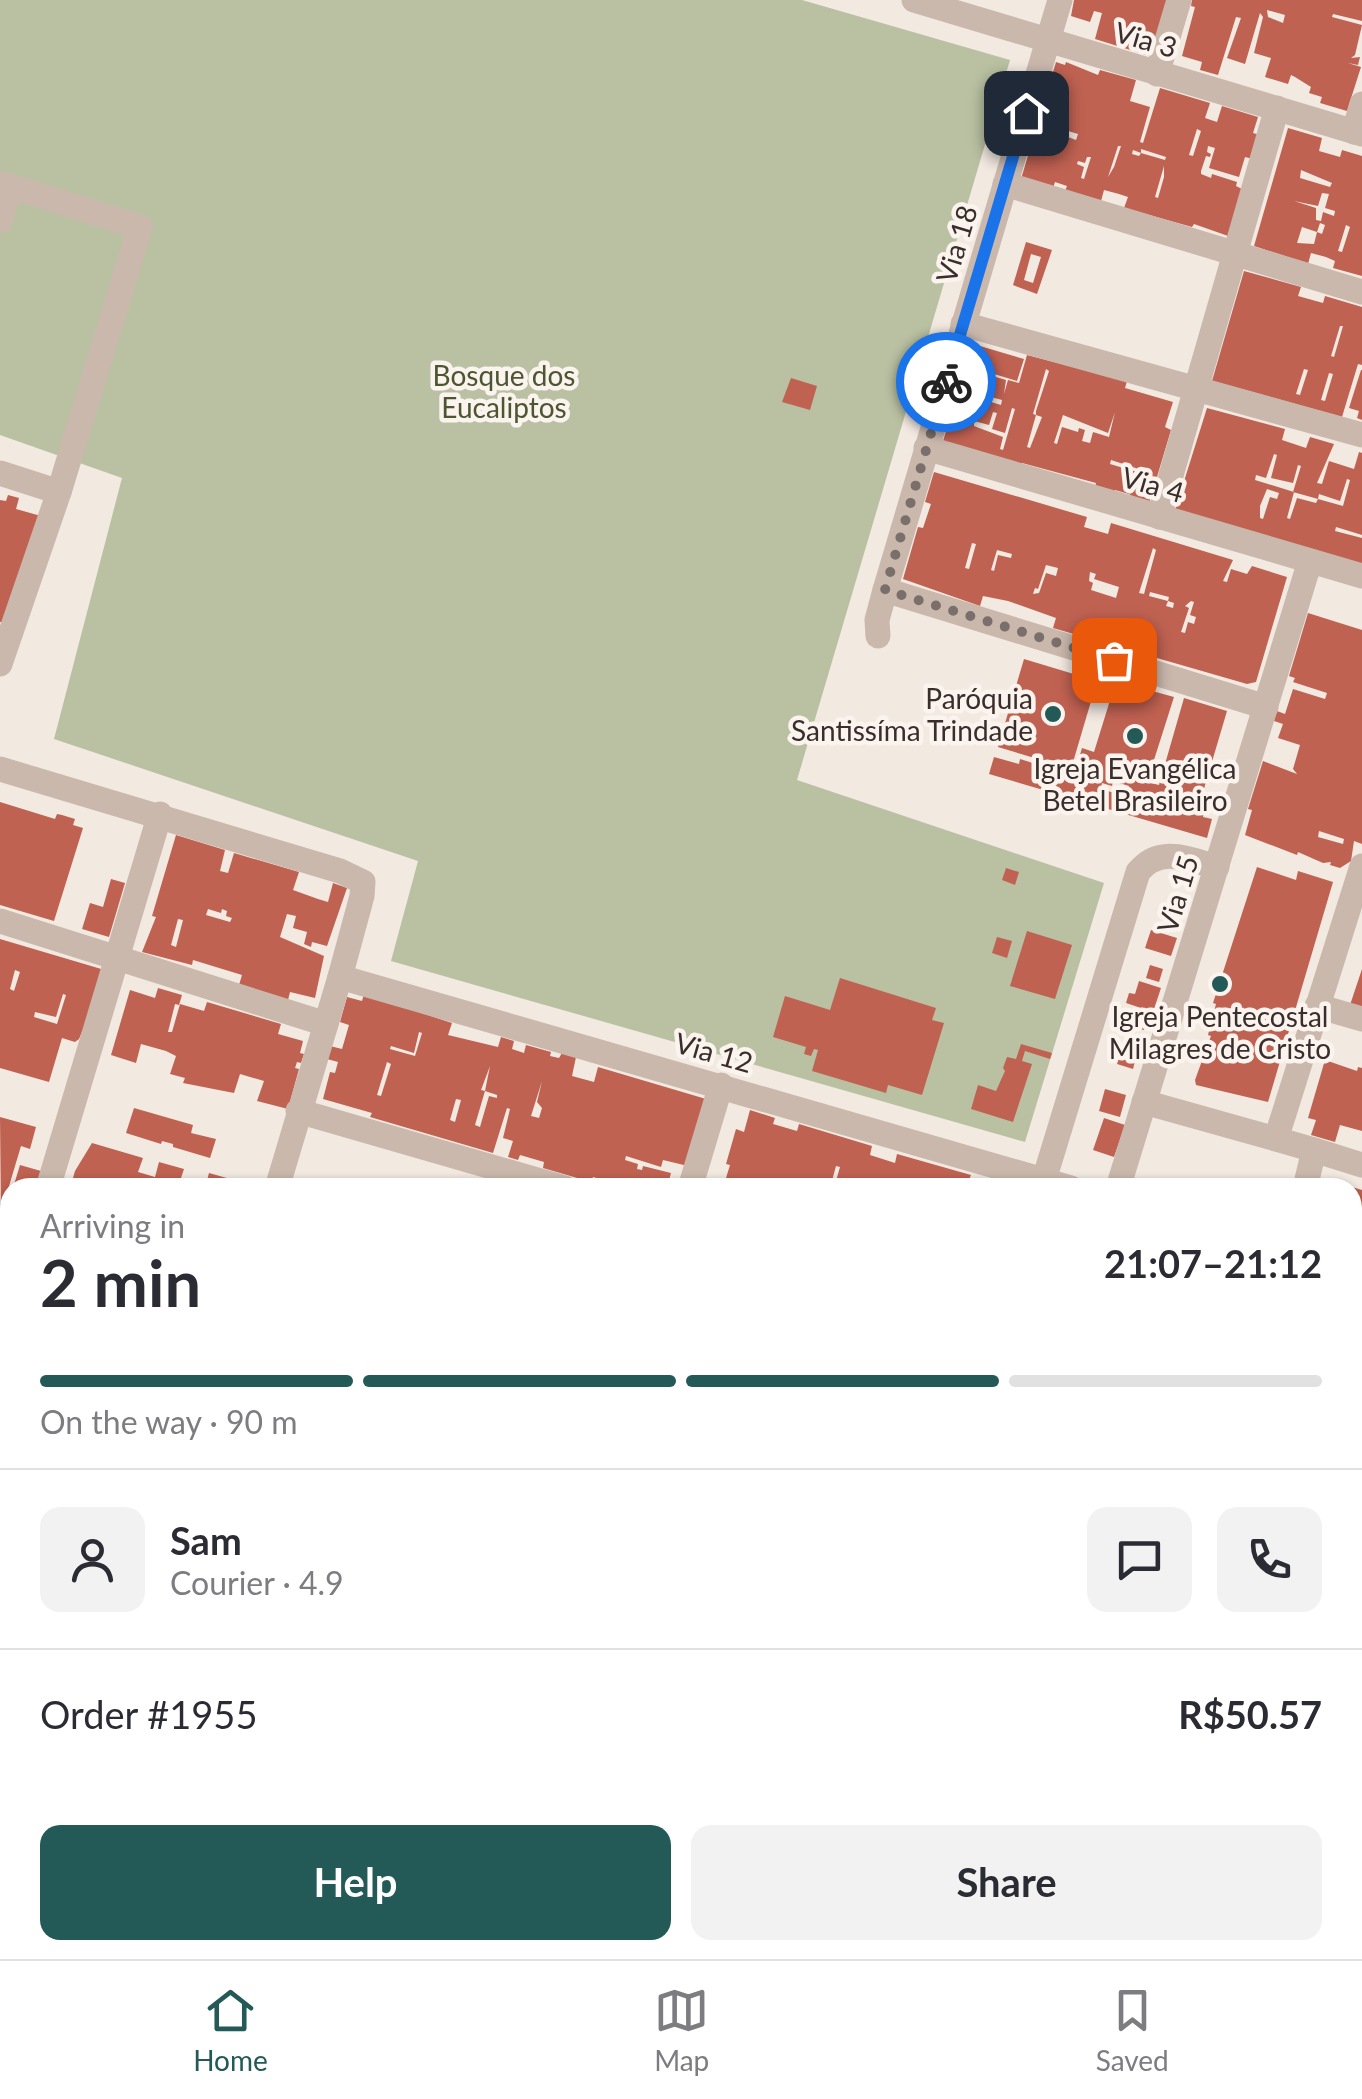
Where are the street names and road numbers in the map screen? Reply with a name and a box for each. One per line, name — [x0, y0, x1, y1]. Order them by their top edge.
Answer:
street label: Via 3 — [1111, 14, 1181, 64]
street label: Via 18 — [928, 201, 984, 287]
street label: Via 4 — [1118, 459, 1188, 509]
street label: Via 15 — [1149, 851, 1205, 937]
street label: Via 12 — [671, 1025, 757, 1079]

